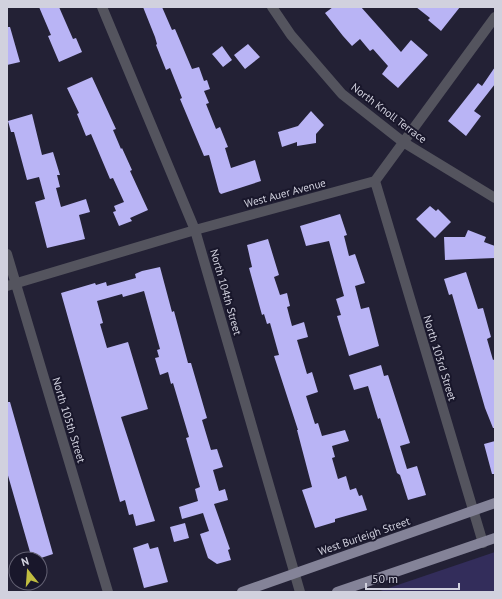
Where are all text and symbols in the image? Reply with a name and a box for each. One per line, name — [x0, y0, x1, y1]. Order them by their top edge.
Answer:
street label: North Knoll Terrace — [348, 80, 430, 146]
street label: West Auer Avenue — [243, 175, 328, 211]
street label: North 104th Street — [207, 247, 245, 337]
street label: North 103rd Street — [420, 314, 460, 403]
street label: North 105th Street — [49, 375, 89, 465]
street label: West Burleigh Street — [316, 514, 412, 558]
north arrow — [8, 551, 48, 591]
text: N — [20, 554, 31, 569]
scale bar — [366, 565, 459, 591]
text: 50 m — [372, 571, 398, 586]

